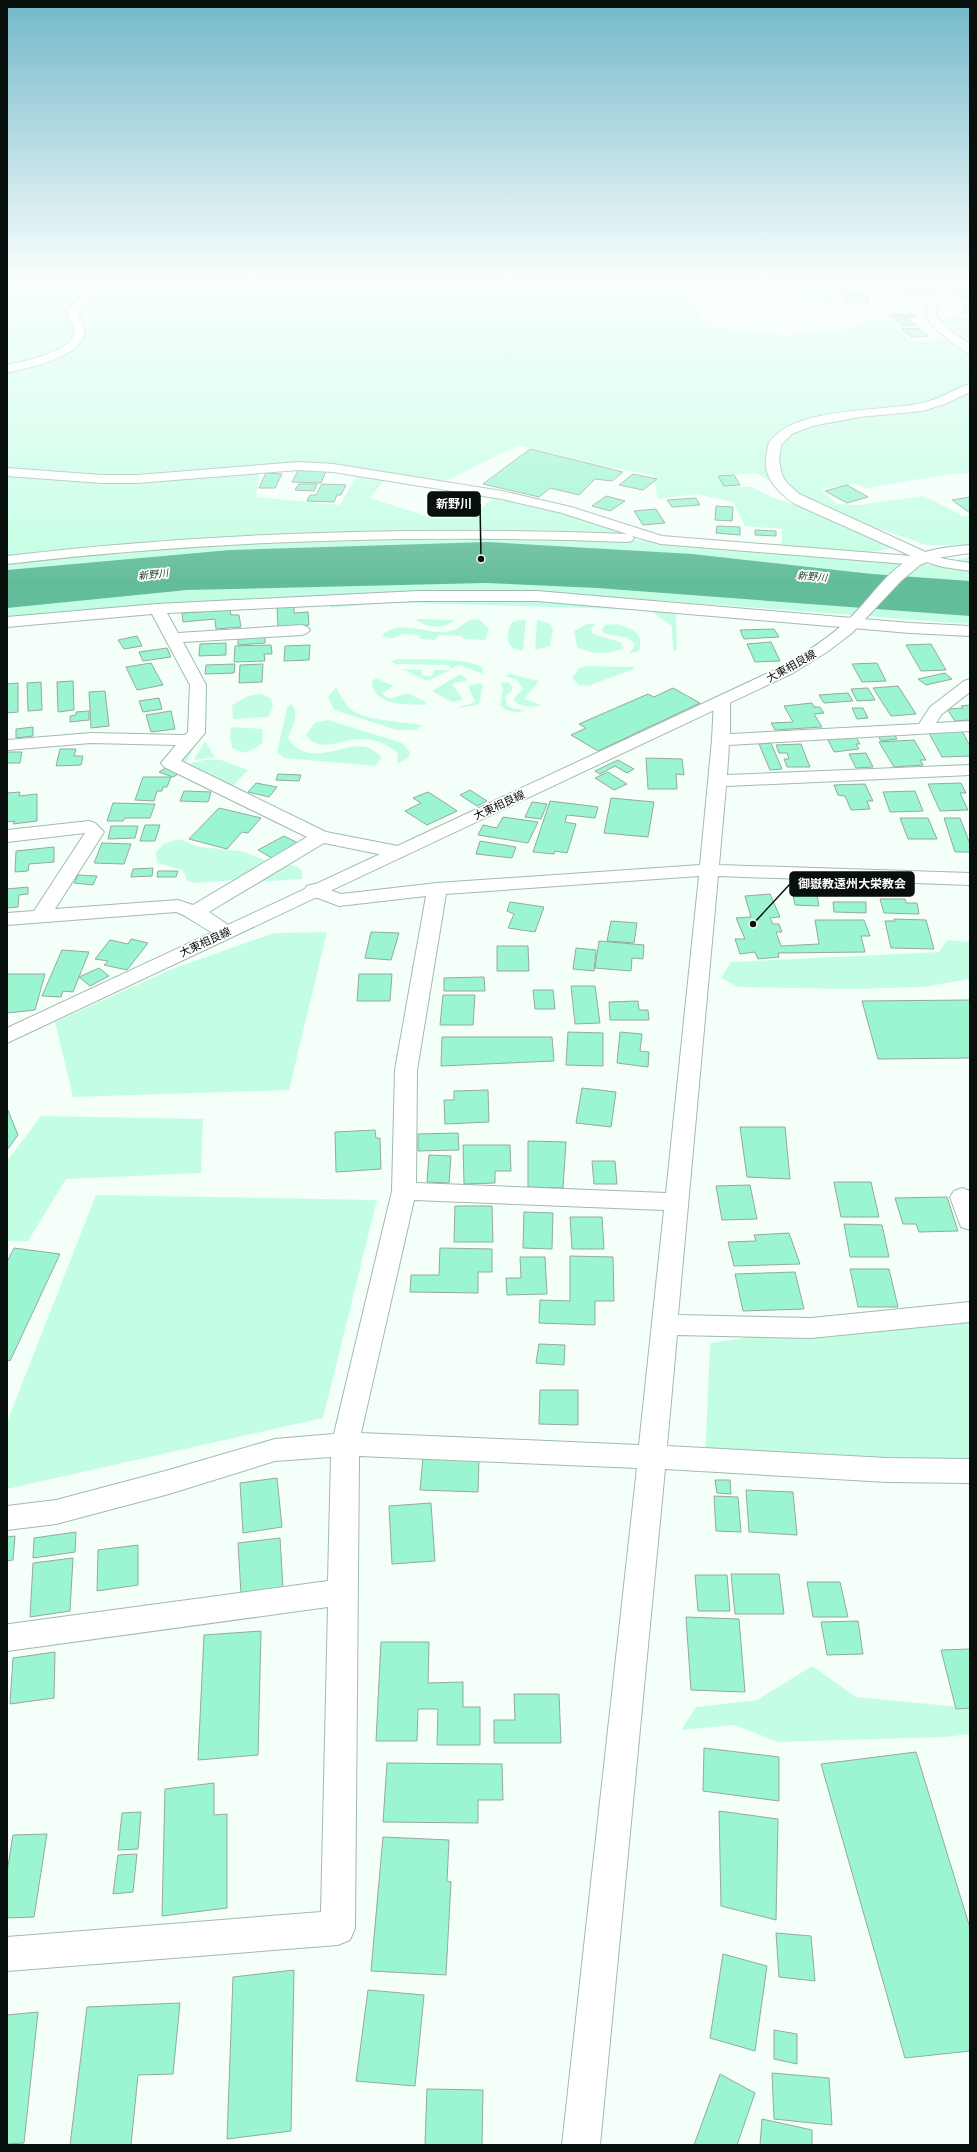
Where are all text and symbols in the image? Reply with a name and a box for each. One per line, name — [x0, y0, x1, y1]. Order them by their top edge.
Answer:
callout: 新野川 — [428, 492, 480, 516]
text: 新野川 — [436, 497, 472, 511]
water label: 新野川 — [138, 567, 170, 583]
water label: 新野川 — [796, 570, 828, 584]
street label: 大東相良線 — [764, 647, 818, 685]
street label: 大東相良線 — [472, 788, 527, 823]
callout: 御嶽教遠州大栄教会 — [790, 872, 914, 896]
text: 御嶽教遠州大栄教会 — [798, 877, 906, 891]
street label: 大東相良線 — [178, 925, 233, 960]

